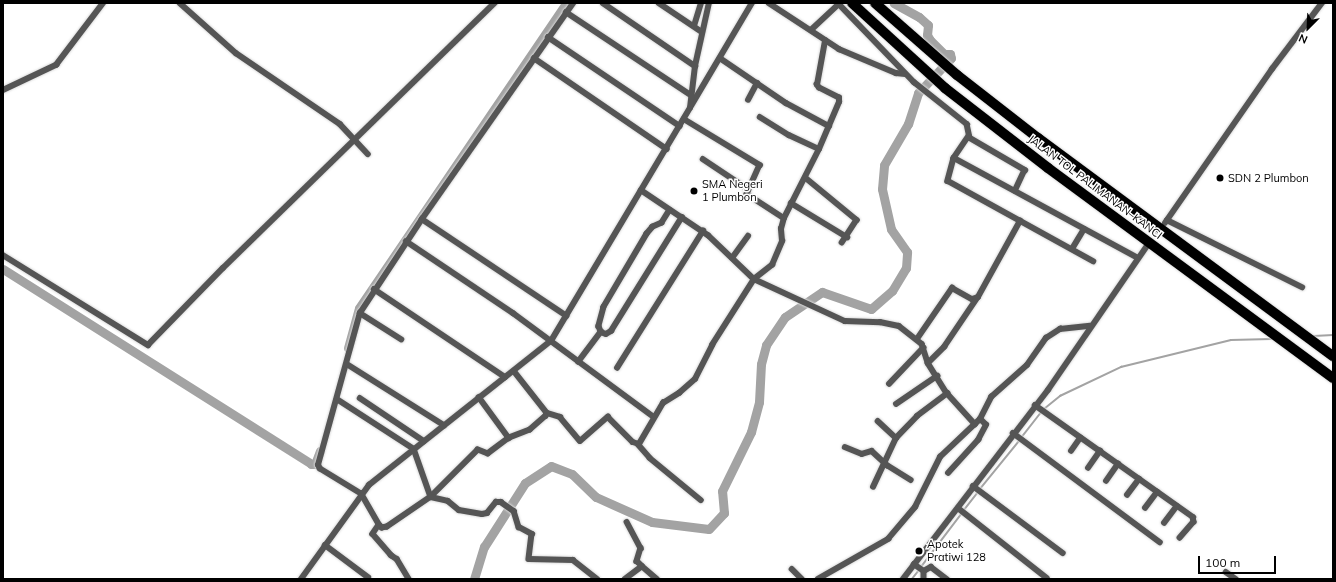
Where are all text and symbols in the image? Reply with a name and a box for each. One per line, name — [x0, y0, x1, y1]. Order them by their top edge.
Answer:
north arrow — [1288, 8, 1328, 48]
text: N — [1296, 31, 1310, 47]
street label: JALAN TOL PALIMANAN–KANCI — [1025, 132, 1165, 242]
place label: SDN 2 Plumbon — [1228, 171, 1309, 185]
marker: SDN 2 Plumbon — [1215, 173, 1225, 183]
place label: SMA Negeri 1 Plumbon — [702, 178, 763, 204]
marker: SMA Negeri 1 Plumbon — [689, 186, 699, 196]
place label: Apotek Pratiwi 128 — [927, 538, 986, 564]
marker: Apotek Pratiwi 128 — [914, 546, 924, 556]
scale bar — [1200, 548, 1278, 574]
text: 100 m — [1205, 555, 1240, 570]

